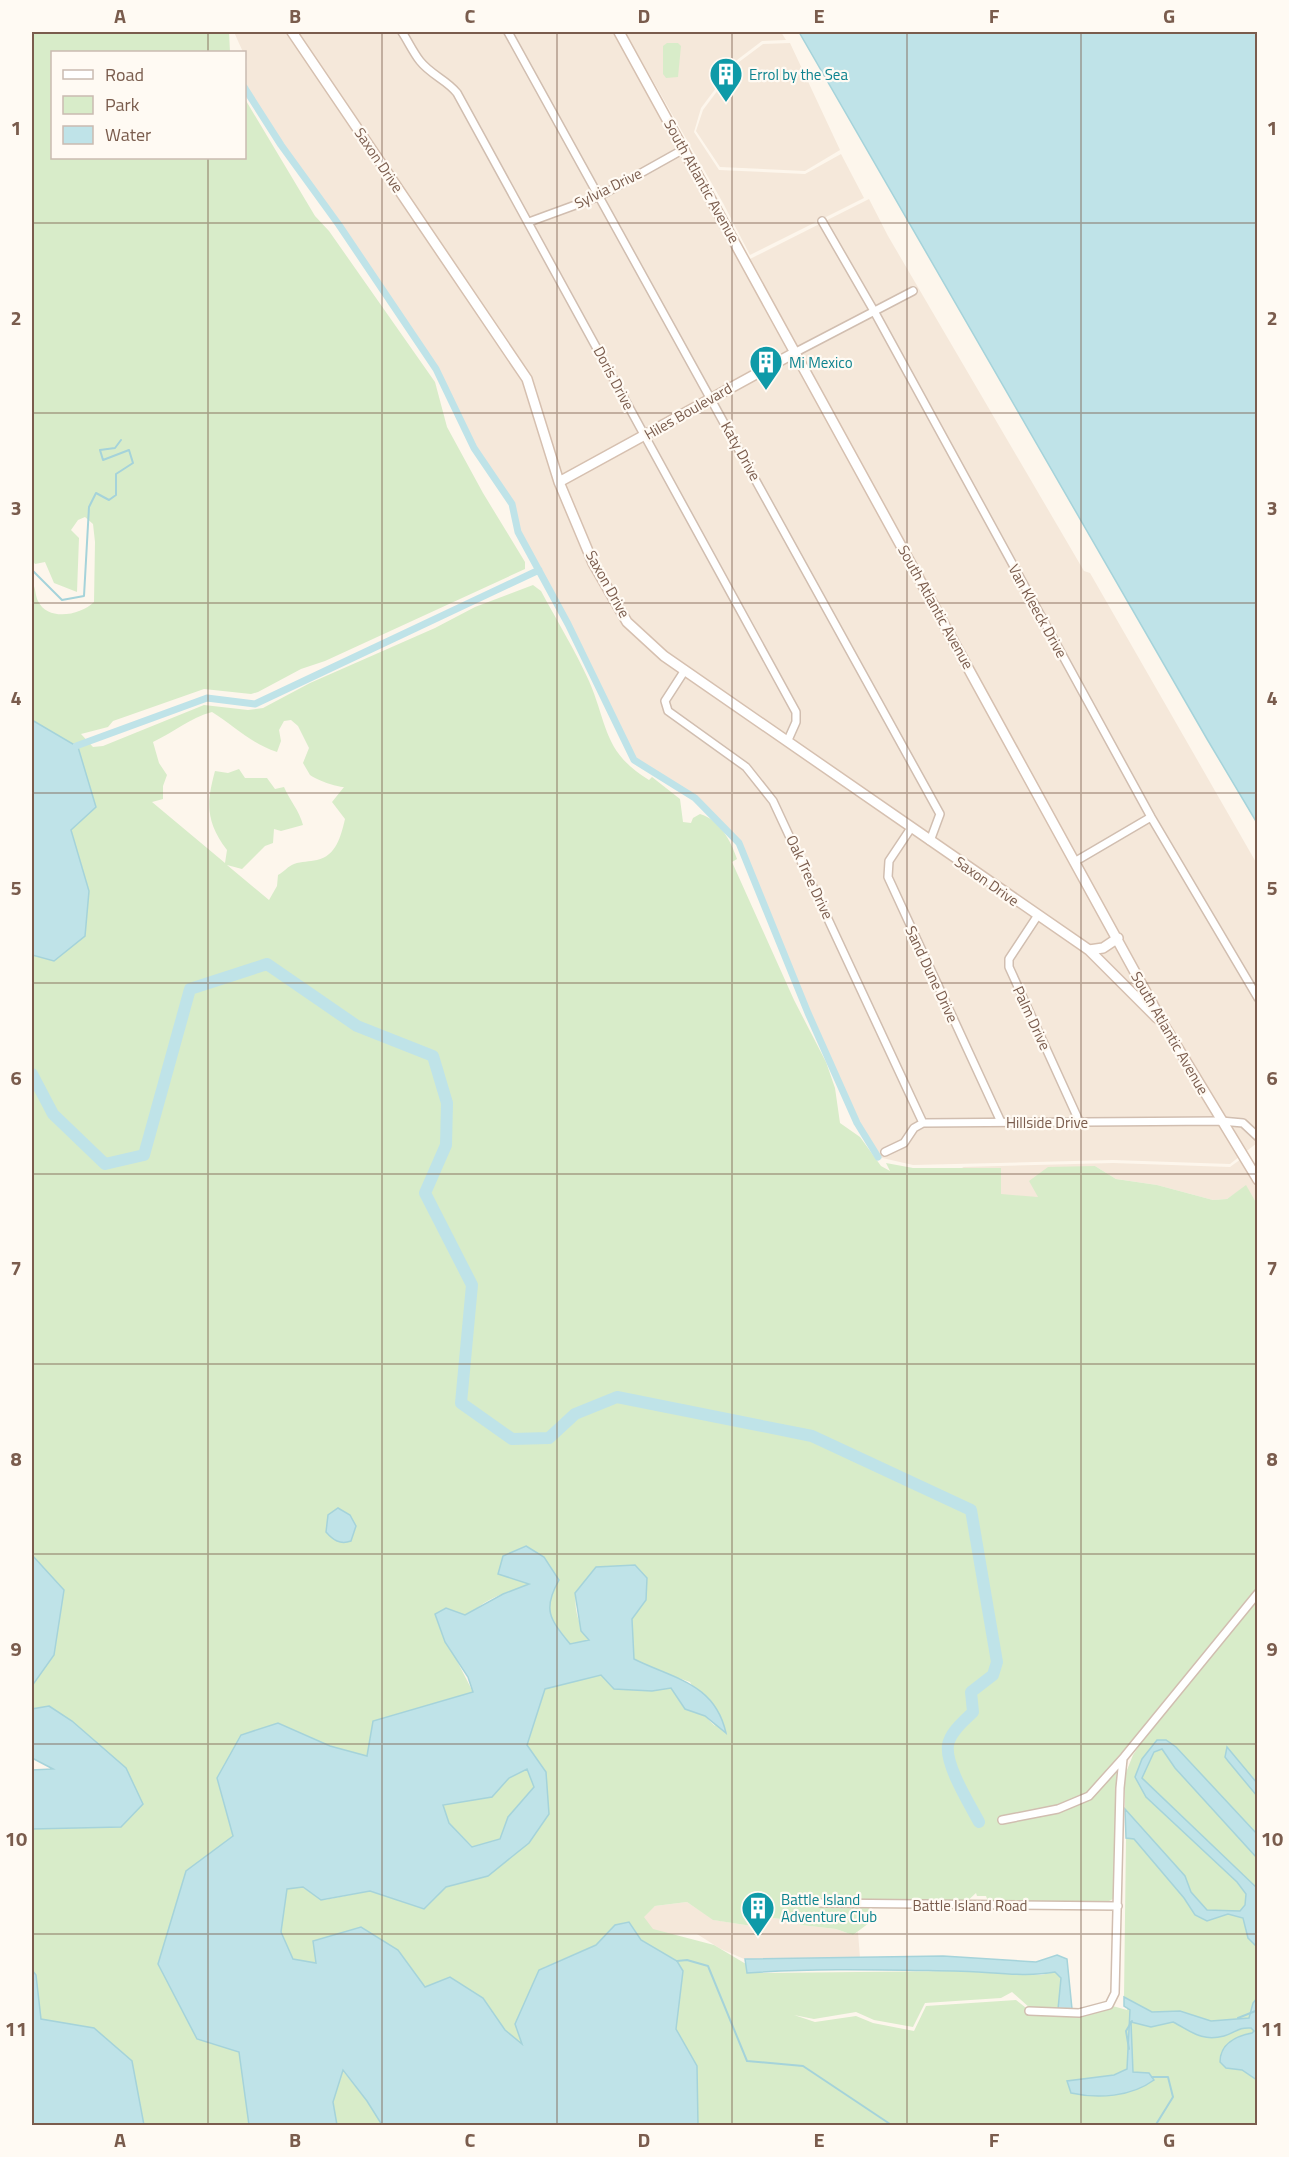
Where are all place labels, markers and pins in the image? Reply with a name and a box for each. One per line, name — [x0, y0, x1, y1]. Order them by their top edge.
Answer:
building icon: Errol by the Sea — [708, 56, 744, 103]
place label: Errol by the Sea — [749, 63, 848, 86]
building icon: Mi Mexico — [748, 344, 784, 391]
place label: Mi Mexico — [789, 351, 853, 374]
place label: Battle Island Adventure Club — [781, 1888, 877, 1928]
building icon: Battle Island Adventure Club — [740, 1890, 776, 1937]

